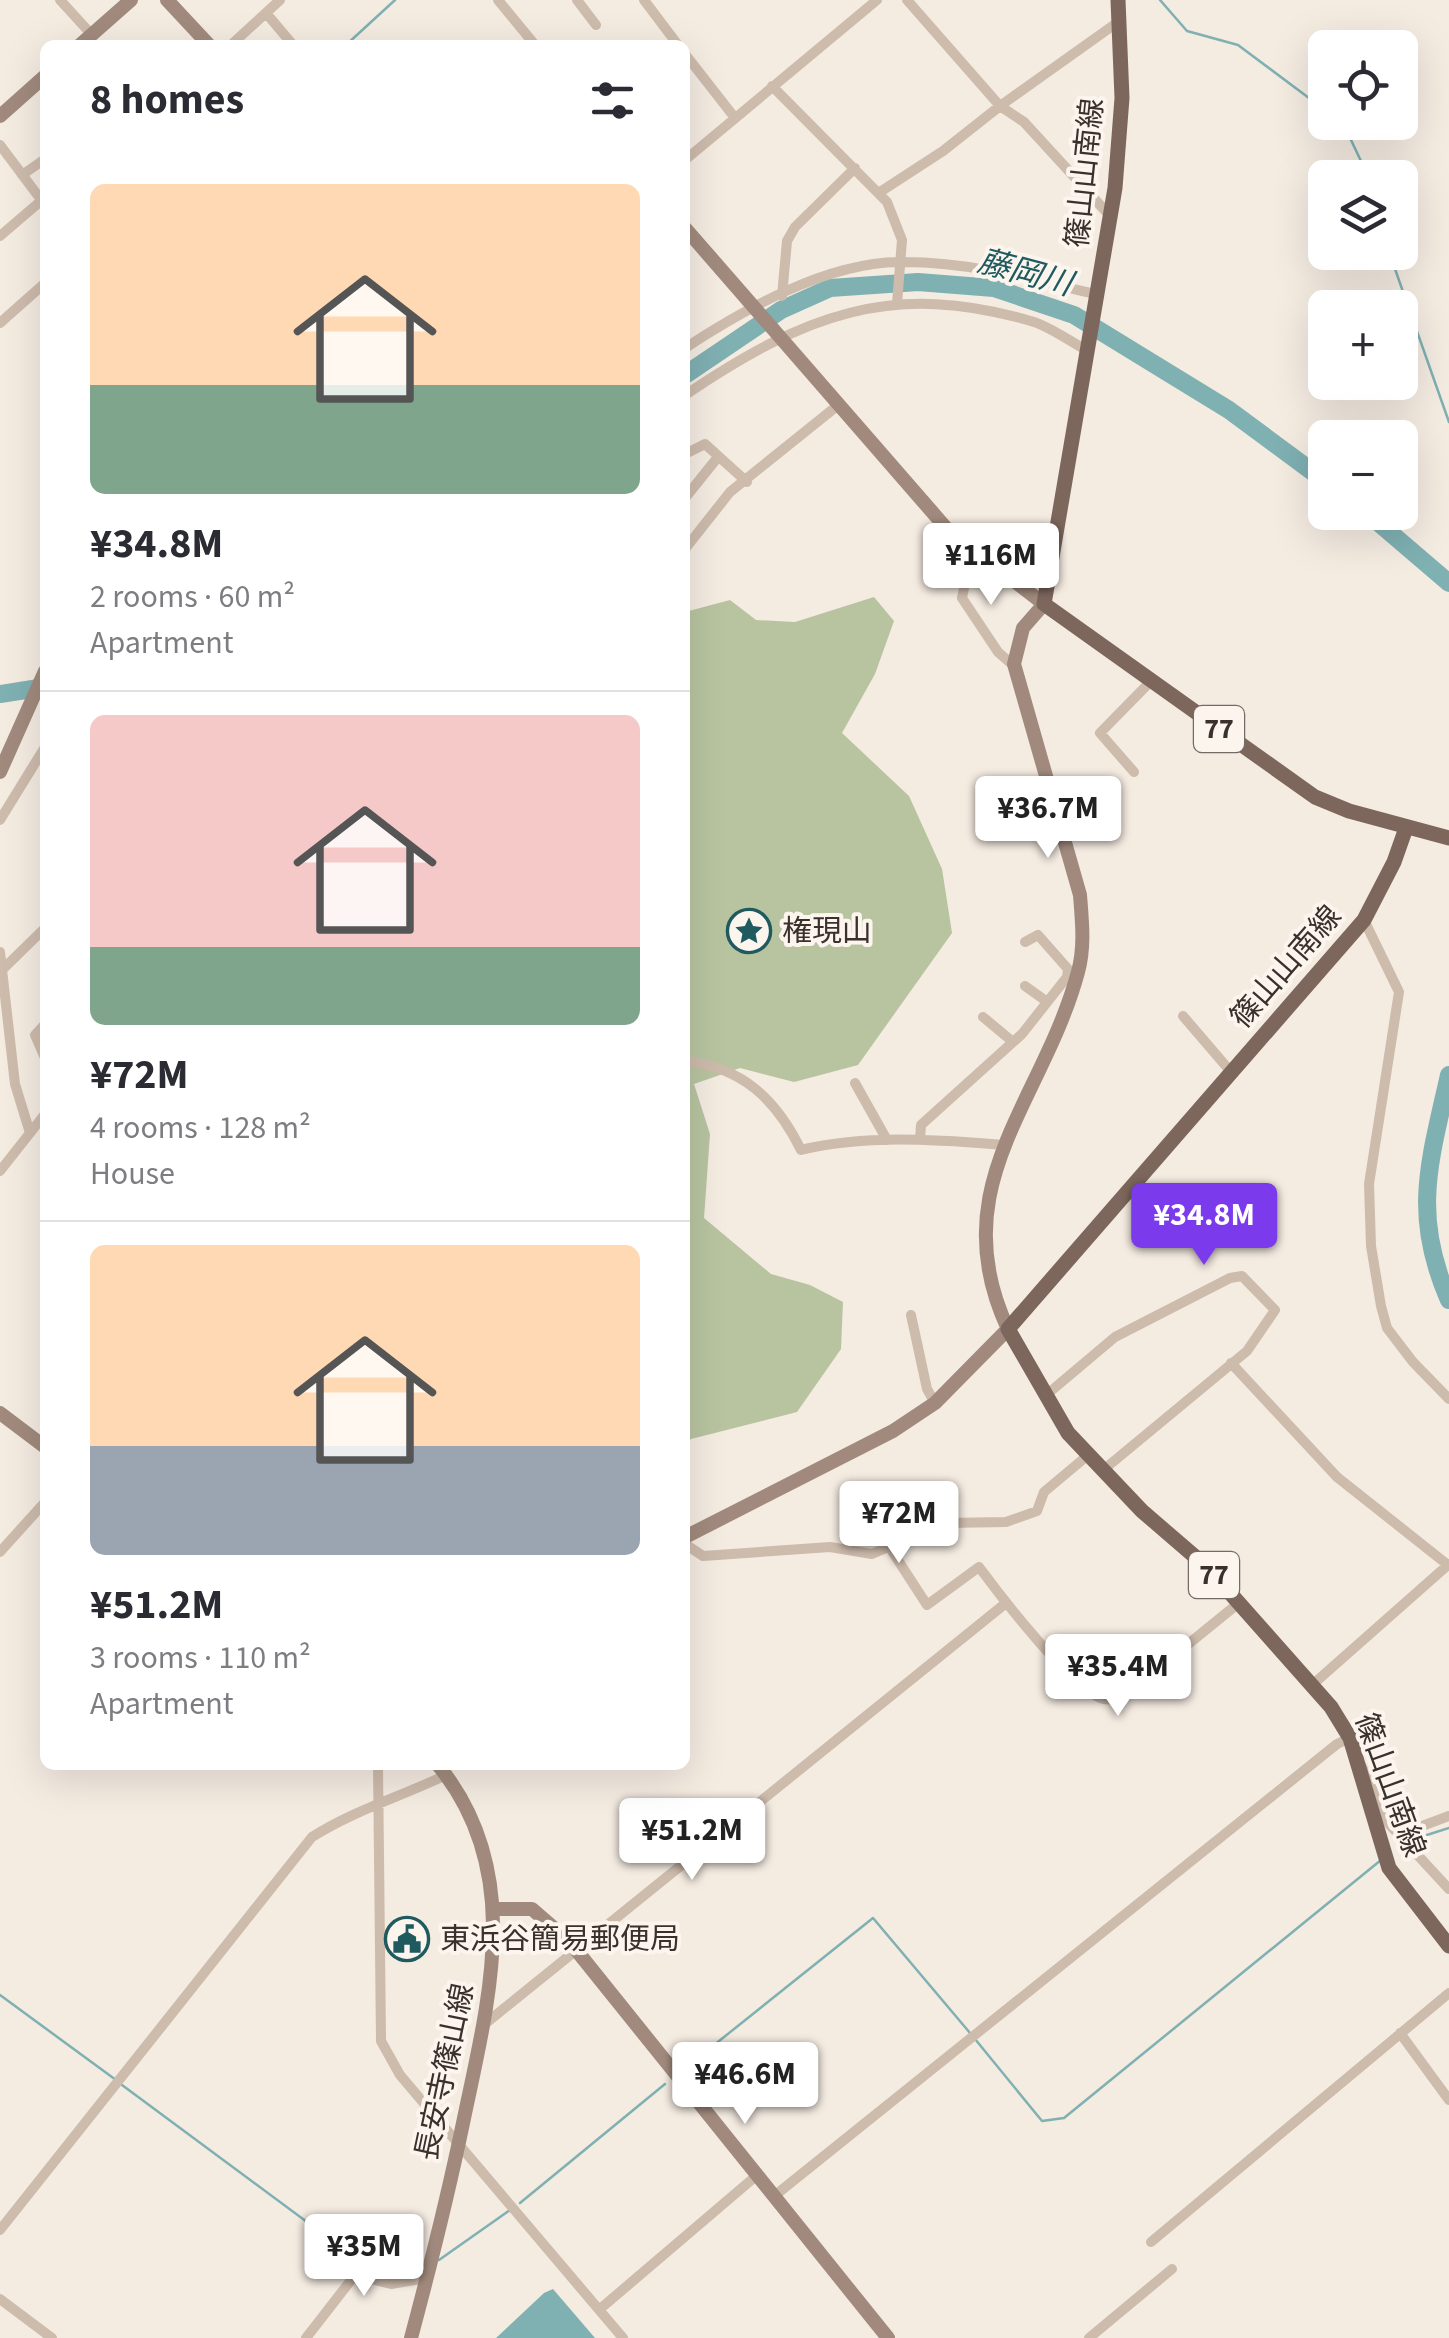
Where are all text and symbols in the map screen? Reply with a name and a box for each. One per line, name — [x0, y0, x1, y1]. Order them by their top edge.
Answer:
map controls — [1308, 30, 1418, 530]
button: locate — [1308, 30, 1418, 140]
text: 8 homes — [90, 70, 244, 130]
icon: filters — [585, 73, 640, 128]
street label: 篠山山南線 — [1056, 96, 1114, 250]
button: layers — [1308, 160, 1418, 270]
water label: 藤岡川 — [973, 238, 1080, 308]
icon: home — [275, 249, 455, 429]
button: + — [1308, 290, 1418, 400]
button: − — [1308, 420, 1418, 530]
text: ¥34.8M — [90, 514, 223, 574]
pin: ¥116M — [921, 523, 1061, 608]
text: ¥116M — [945, 532, 1037, 578]
text: 2 rooms · 60 m² — [90, 574, 295, 620]
text: Apartment — [90, 620, 233, 666]
road number: 77 — [1194, 706, 1244, 752]
pin: ¥36.7M — [967, 776, 1129, 861]
icon: home — [275, 780, 455, 960]
text: ¥36.7M — [997, 785, 1099, 831]
street label: 篠山山南線 — [1221, 896, 1351, 1038]
place icon: 権現山 — [726, 908, 772, 954]
place label: 権現山 — [782, 910, 872, 953]
text: ¥72M — [90, 1045, 189, 1105]
text: 4 rooms · 128 m² — [90, 1105, 311, 1151]
text: House — [90, 1151, 175, 1197]
pin: ¥34.8M — [1123, 1183, 1285, 1268]
text: ¥34.8M — [1153, 1192, 1255, 1238]
icon: home — [275, 1310, 455, 1490]
pin: ¥72M — [840, 1481, 958, 1566]
text: ¥72M — [861, 1490, 937, 1536]
road number: 77 — [1189, 1552, 1239, 1598]
text: ¥51.2M — [90, 1575, 223, 1635]
pin: ¥35.4M — [1037, 1634, 1199, 1719]
text: 3 rooms · 110 m² — [90, 1635, 311, 1681]
text: ¥35.4M — [1067, 1643, 1169, 1689]
text: Apartment — [90, 1681, 233, 1727]
street label: 篠山山南線 — [1344, 1707, 1436, 1863]
pin: ¥51.2M — [611, 1798, 773, 1883]
text: ¥51.2M — [641, 1807, 743, 1853]
public building icon: 東浜谷簡易郵便局 — [384, 1916, 430, 1962]
place label: 東浜谷簡易郵便局 — [440, 1918, 680, 1961]
street label: 長安寺篠山線 — [405, 1979, 485, 2165]
pin: ¥46.6M — [664, 2042, 826, 2127]
text: ¥46.6M — [694, 2051, 796, 2097]
pin: ¥35M — [305, 2214, 423, 2299]
text: ¥35M — [326, 2223, 402, 2269]

